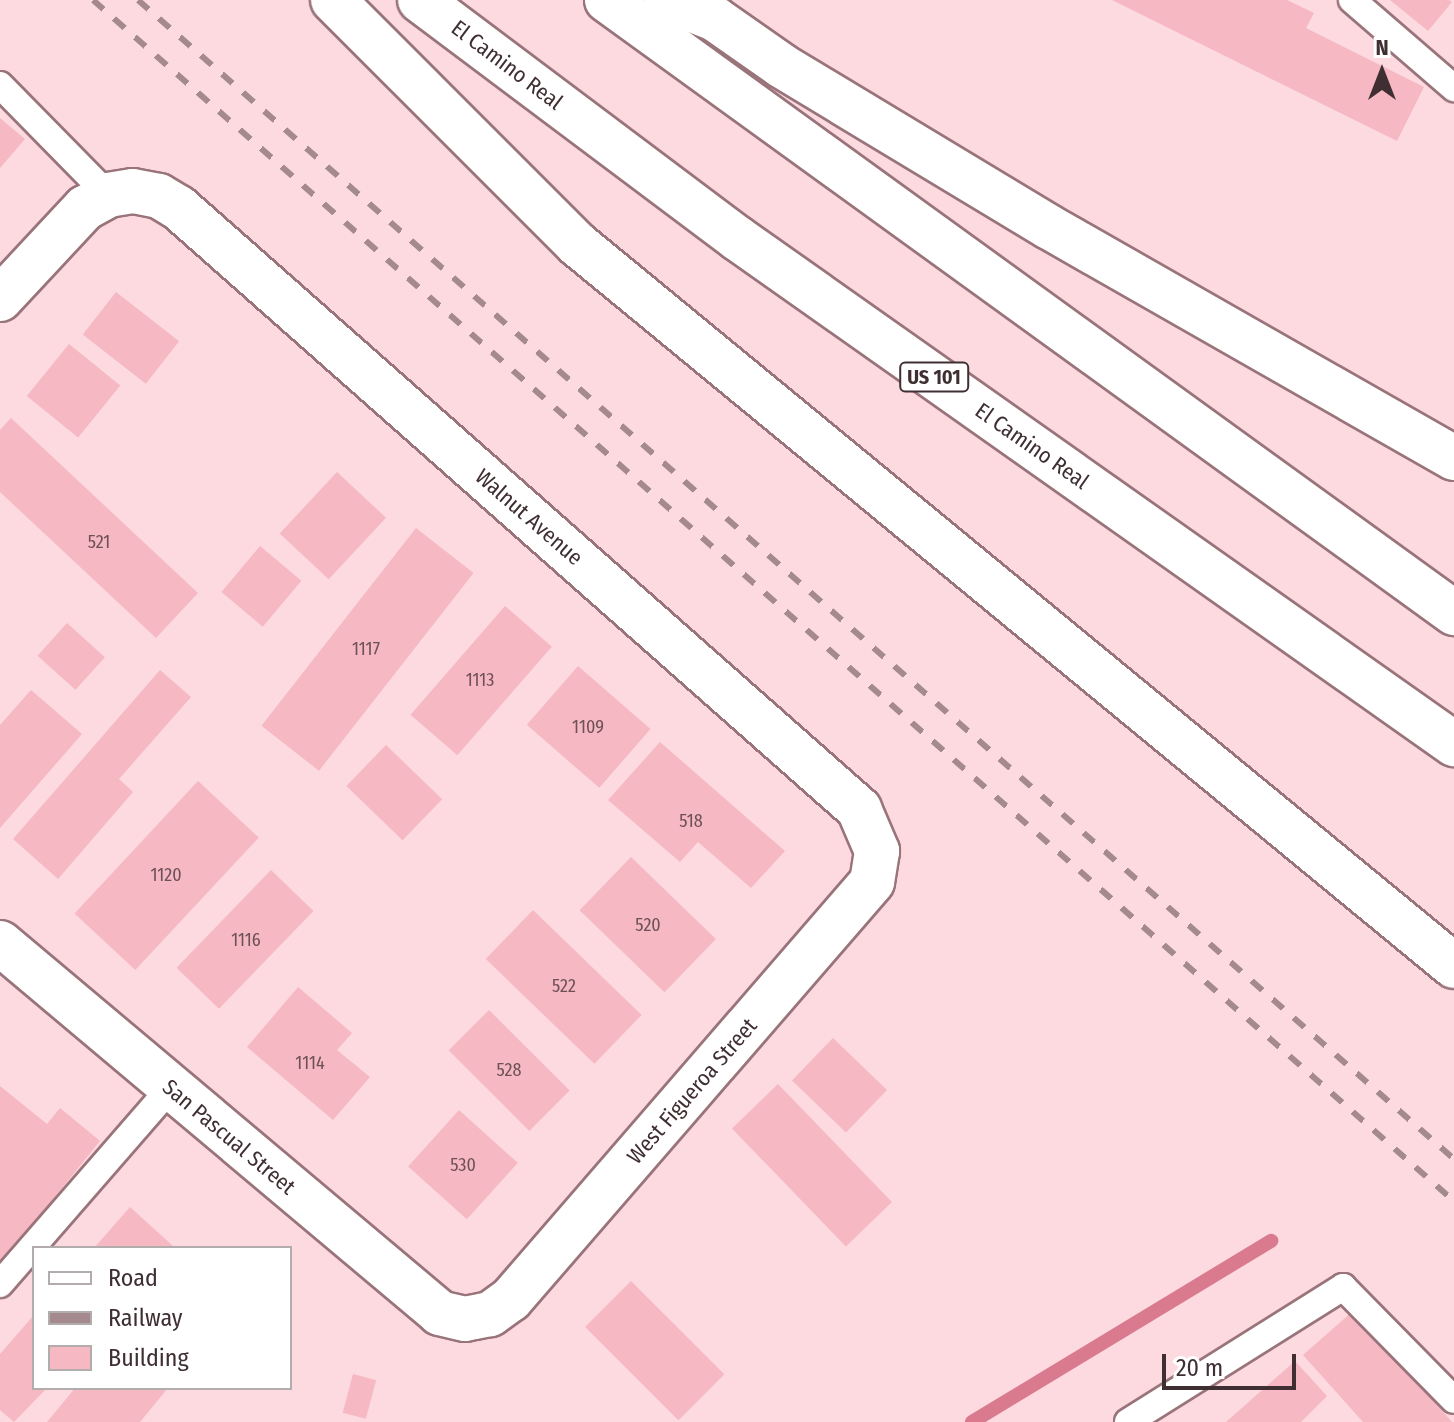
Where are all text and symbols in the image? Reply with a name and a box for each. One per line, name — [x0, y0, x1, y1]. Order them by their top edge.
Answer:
street label: El Camino Real — [446, 15, 568, 115]
north arrow — [1342, 32, 1422, 112]
text: N — [1375, 34, 1389, 61]
road number: US 101 — [898, 361, 970, 393]
street label: El Camino Real — [970, 397, 1094, 495]
street label: Walnut Avenue — [470, 463, 588, 571]
house number: 521 — [88, 531, 110, 553]
house number: 1117 — [352, 638, 380, 660]
house number: 1113 — [466, 669, 494, 691]
house number: 1109 — [572, 716, 604, 738]
house number: 518 — [679, 810, 703, 832]
house number: 1120 — [150, 864, 182, 886]
house number: 520 — [635, 914, 661, 936]
house number: 1116 — [231, 929, 261, 951]
house number: 522 — [552, 975, 576, 997]
street label: West Figueroa Street — [622, 1013, 762, 1169]
house number: 1114 — [295, 1052, 325, 1074]
house number: 528 — [496, 1059, 522, 1081]
street label: San Pascual Street — [157, 1074, 301, 1200]
house number: 530 — [450, 1154, 476, 1176]
legend — [32, 1246, 292, 1390]
text: Road — [108, 1264, 158, 1292]
text: Railway — [108, 1304, 183, 1332]
scale bar — [1166, 1338, 1300, 1388]
text: Building — [108, 1344, 189, 1372]
text: 20 m — [1176, 1354, 1223, 1382]

